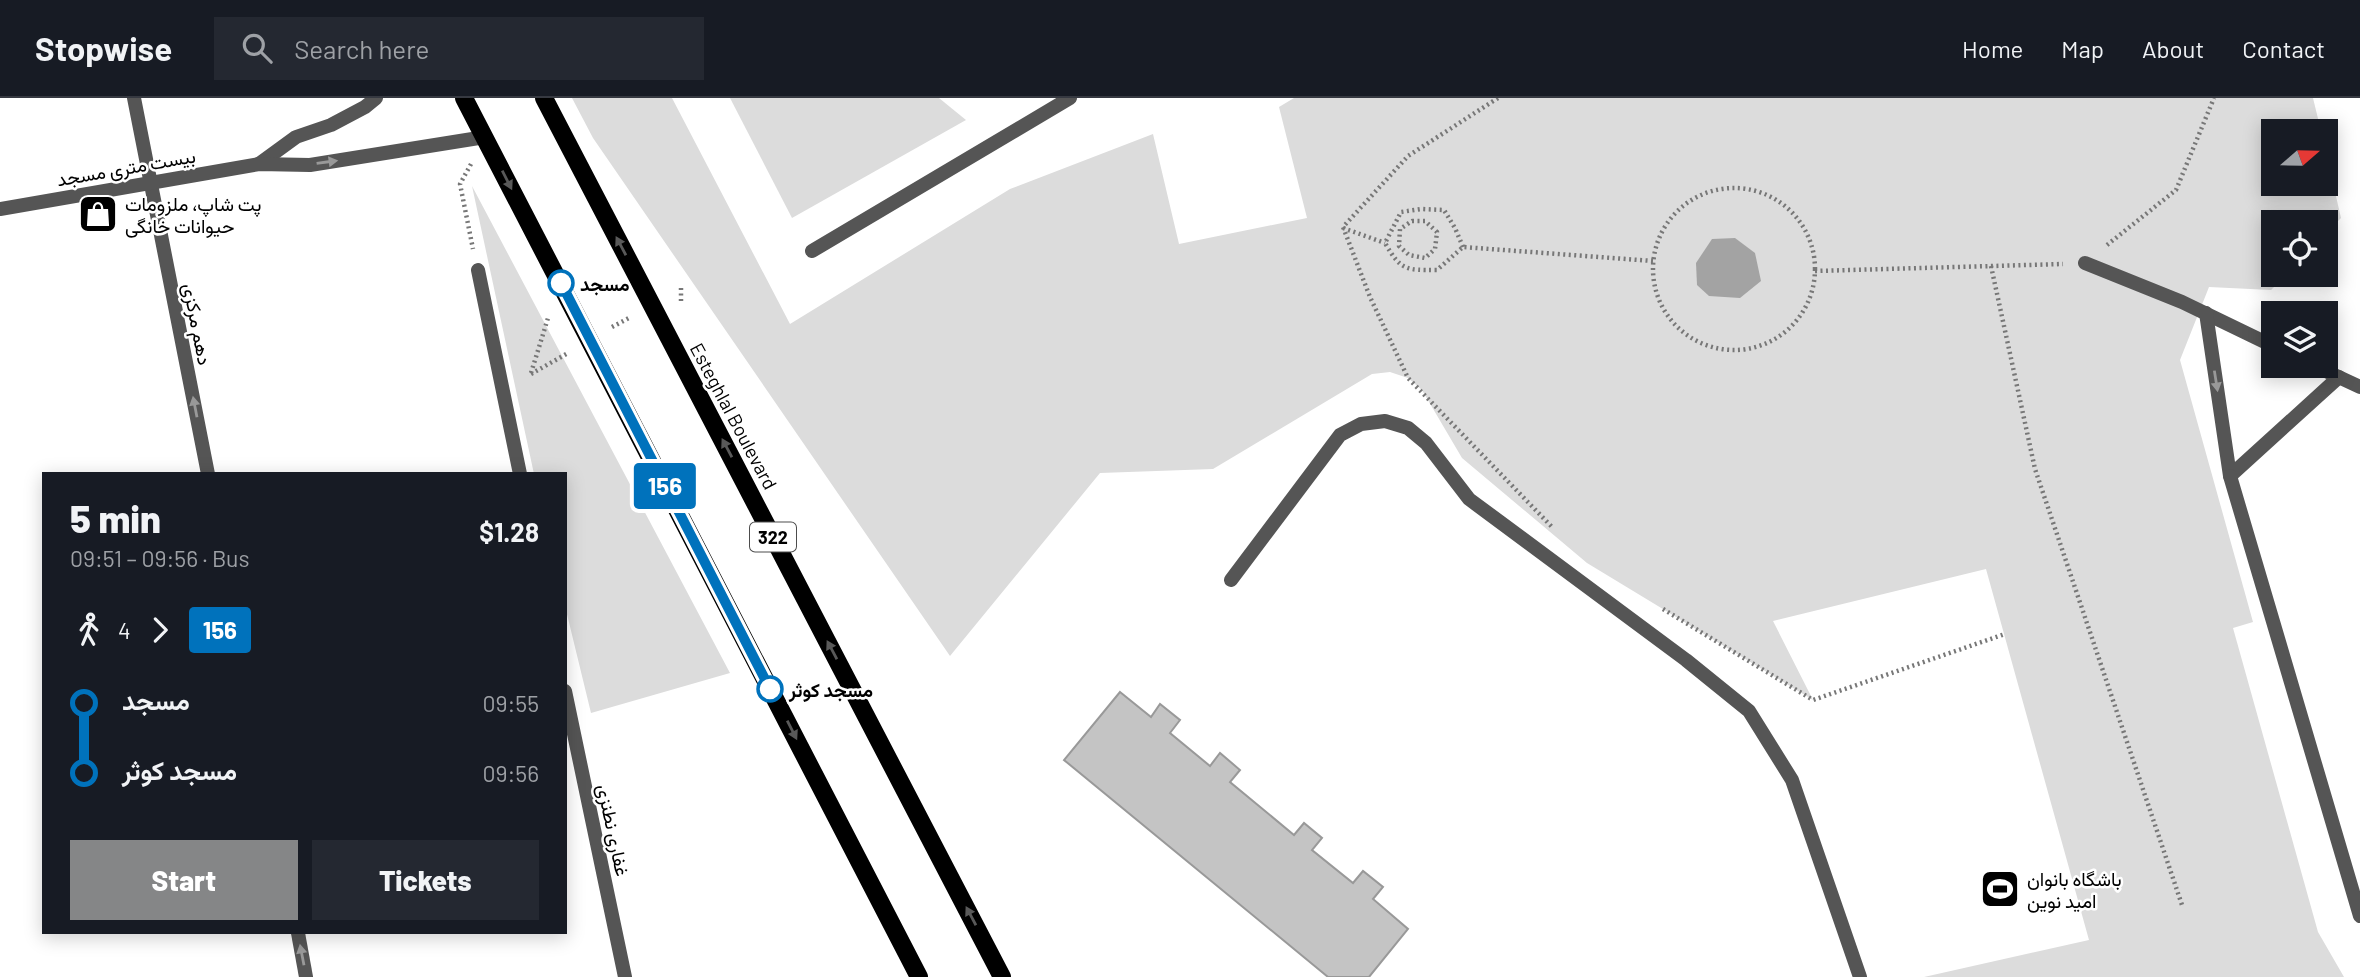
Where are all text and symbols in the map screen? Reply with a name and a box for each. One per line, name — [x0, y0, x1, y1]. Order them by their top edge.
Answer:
search box — [214, 17, 704, 80]
text: Stopwise — [35, 28, 172, 68]
icon: search — [238, 29, 276, 67]
text: Search here — [294, 33, 429, 64]
text: Home — [1962, 34, 2023, 63]
text: Map — [2061, 34, 2104, 63]
text: About — [2142, 34, 2204, 63]
text: Contact — [2242, 34, 2325, 63]
north arrow — [2261, 119, 2338, 196]
map controls — [2261, 119, 2338, 378]
street label: بیست متری مسجد — [55, 143, 197, 192]
one-way arrow — [317, 156, 339, 167]
one-way arrow — [502, 170, 513, 190]
place label: پت شاپ، ملزومات حیوانات خانگی — [125, 192, 261, 238]
shop icon: پت شاپ، ملزومات حیوانات خانگی — [77, 193, 119, 235]
button: locate — [2261, 210, 2338, 287]
one-way arrow — [616, 236, 627, 256]
marker: مسجد — [548, 270, 574, 296]
place label: مسجد — [580, 272, 630, 296]
street label: دهم مرکزی — [177, 281, 217, 367]
button: layers — [2261, 301, 2338, 378]
street label: Esteghlal Boulevard — [686, 339, 782, 493]
one-way arrow — [2211, 370, 2222, 392]
one-way arrow — [189, 396, 200, 418]
one-way arrow — [721, 438, 732, 458]
line badge: 156 — [625, 463, 705, 509]
text: 156 — [648, 471, 682, 500]
text: 5 min — [70, 495, 161, 541]
text: $1.28 — [479, 516, 539, 547]
road number: 322 — [750, 522, 796, 552]
text: 09:51 – 09:56 · Bus — [70, 544, 250, 572]
icon: walk — [70, 611, 108, 649]
icon: forward — [141, 611, 179, 649]
text: 156 — [203, 615, 237, 644]
text: 4 — [118, 616, 131, 644]
one-way arrow — [826, 639, 838, 659]
marker: مسجد کوثر — [757, 676, 783, 702]
place label: مسجد کوثر — [788, 678, 873, 703]
text: مسجد — [122, 684, 190, 715]
text: 09:55 — [483, 689, 539, 717]
one-way arrow — [786, 720, 797, 740]
text: مسجد کوثر — [122, 754, 237, 785]
text: 09:56 — [483, 759, 539, 787]
street label: غفاری نطنزی — [592, 782, 635, 878]
button: Start — [70, 840, 298, 920]
button: Tickets — [312, 840, 539, 920]
place label: باشگاه بانوان امید نوین — [2027, 867, 2122, 913]
sports icon: باشگاه بانوان امید نوین — [1979, 868, 2021, 910]
one-way arrow — [965, 906, 977, 926]
one-way arrow — [296, 944, 307, 966]

